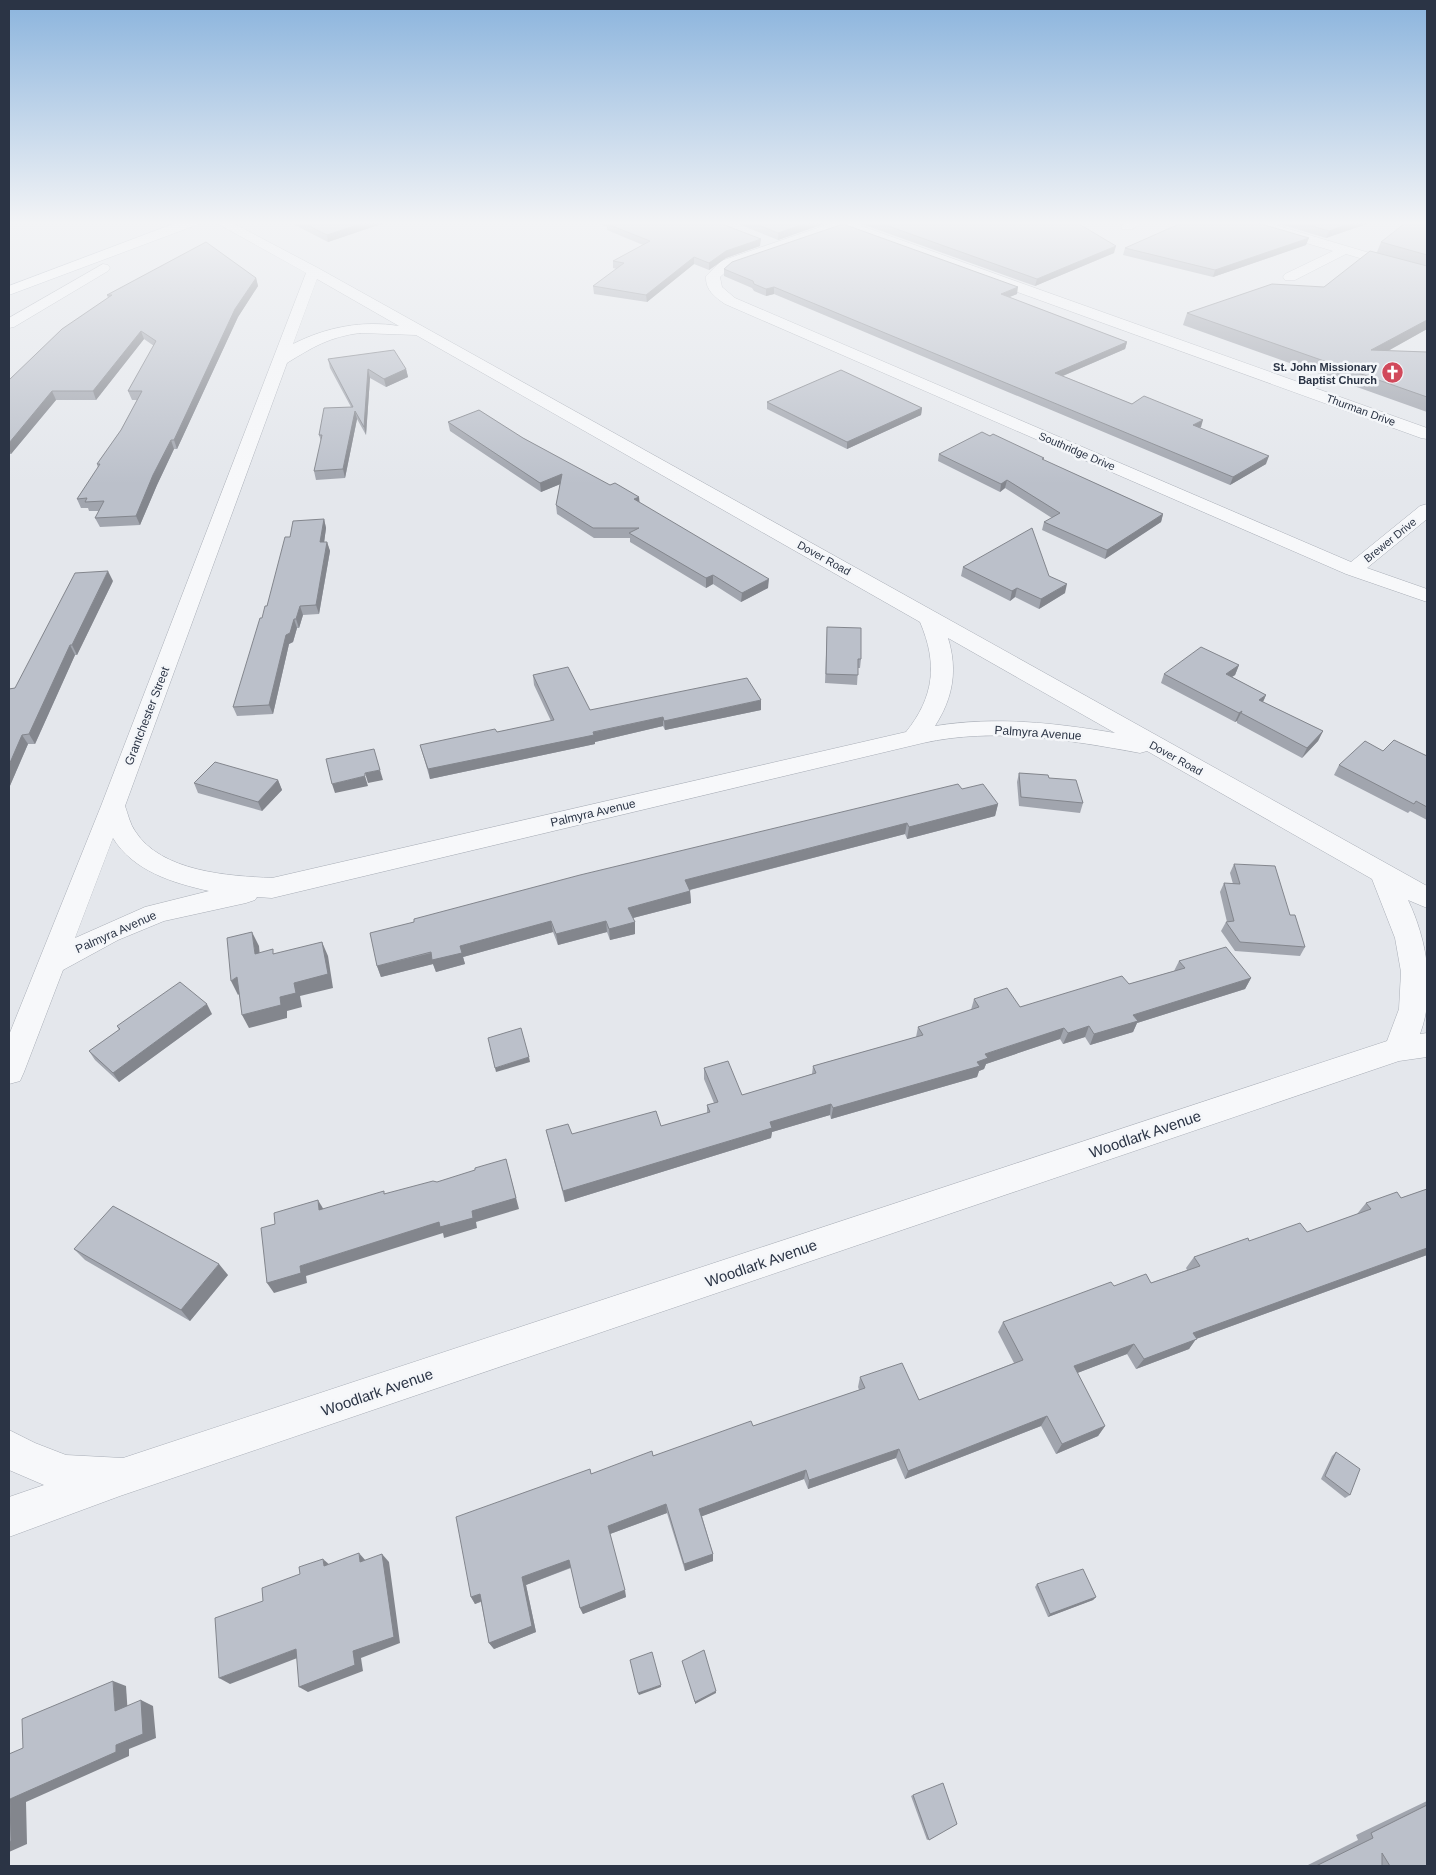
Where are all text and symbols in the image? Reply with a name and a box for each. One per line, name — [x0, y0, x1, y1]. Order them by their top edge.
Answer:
place label: St. John Missionary Baptist Church — [1273, 361, 1378, 386]
church icon: St. John Missionary Baptist Church — [1381, 361, 1405, 385]
street label: Thurman Drive — [1325, 392, 1397, 428]
street label: Southridge Drive — [1037, 429, 1117, 473]
street label: Brewer Drive — [1362, 515, 1418, 565]
street label: Dover Road — [795, 539, 853, 577]
street label: Grantchester Street — [122, 664, 173, 767]
street label: Palmyra Avenue — [994, 723, 1082, 743]
street label: Dover Road — [1147, 739, 1205, 777]
street label: Palmyra Avenue — [549, 796, 637, 830]
street label: Palmyra Avenue — [73, 908, 159, 956]
street label: Woodlark Avenue — [1087, 1107, 1203, 1161]
street label: Woodlark Avenue — [703, 1236, 819, 1290]
street label: Woodlark Avenue — [319, 1365, 435, 1419]

